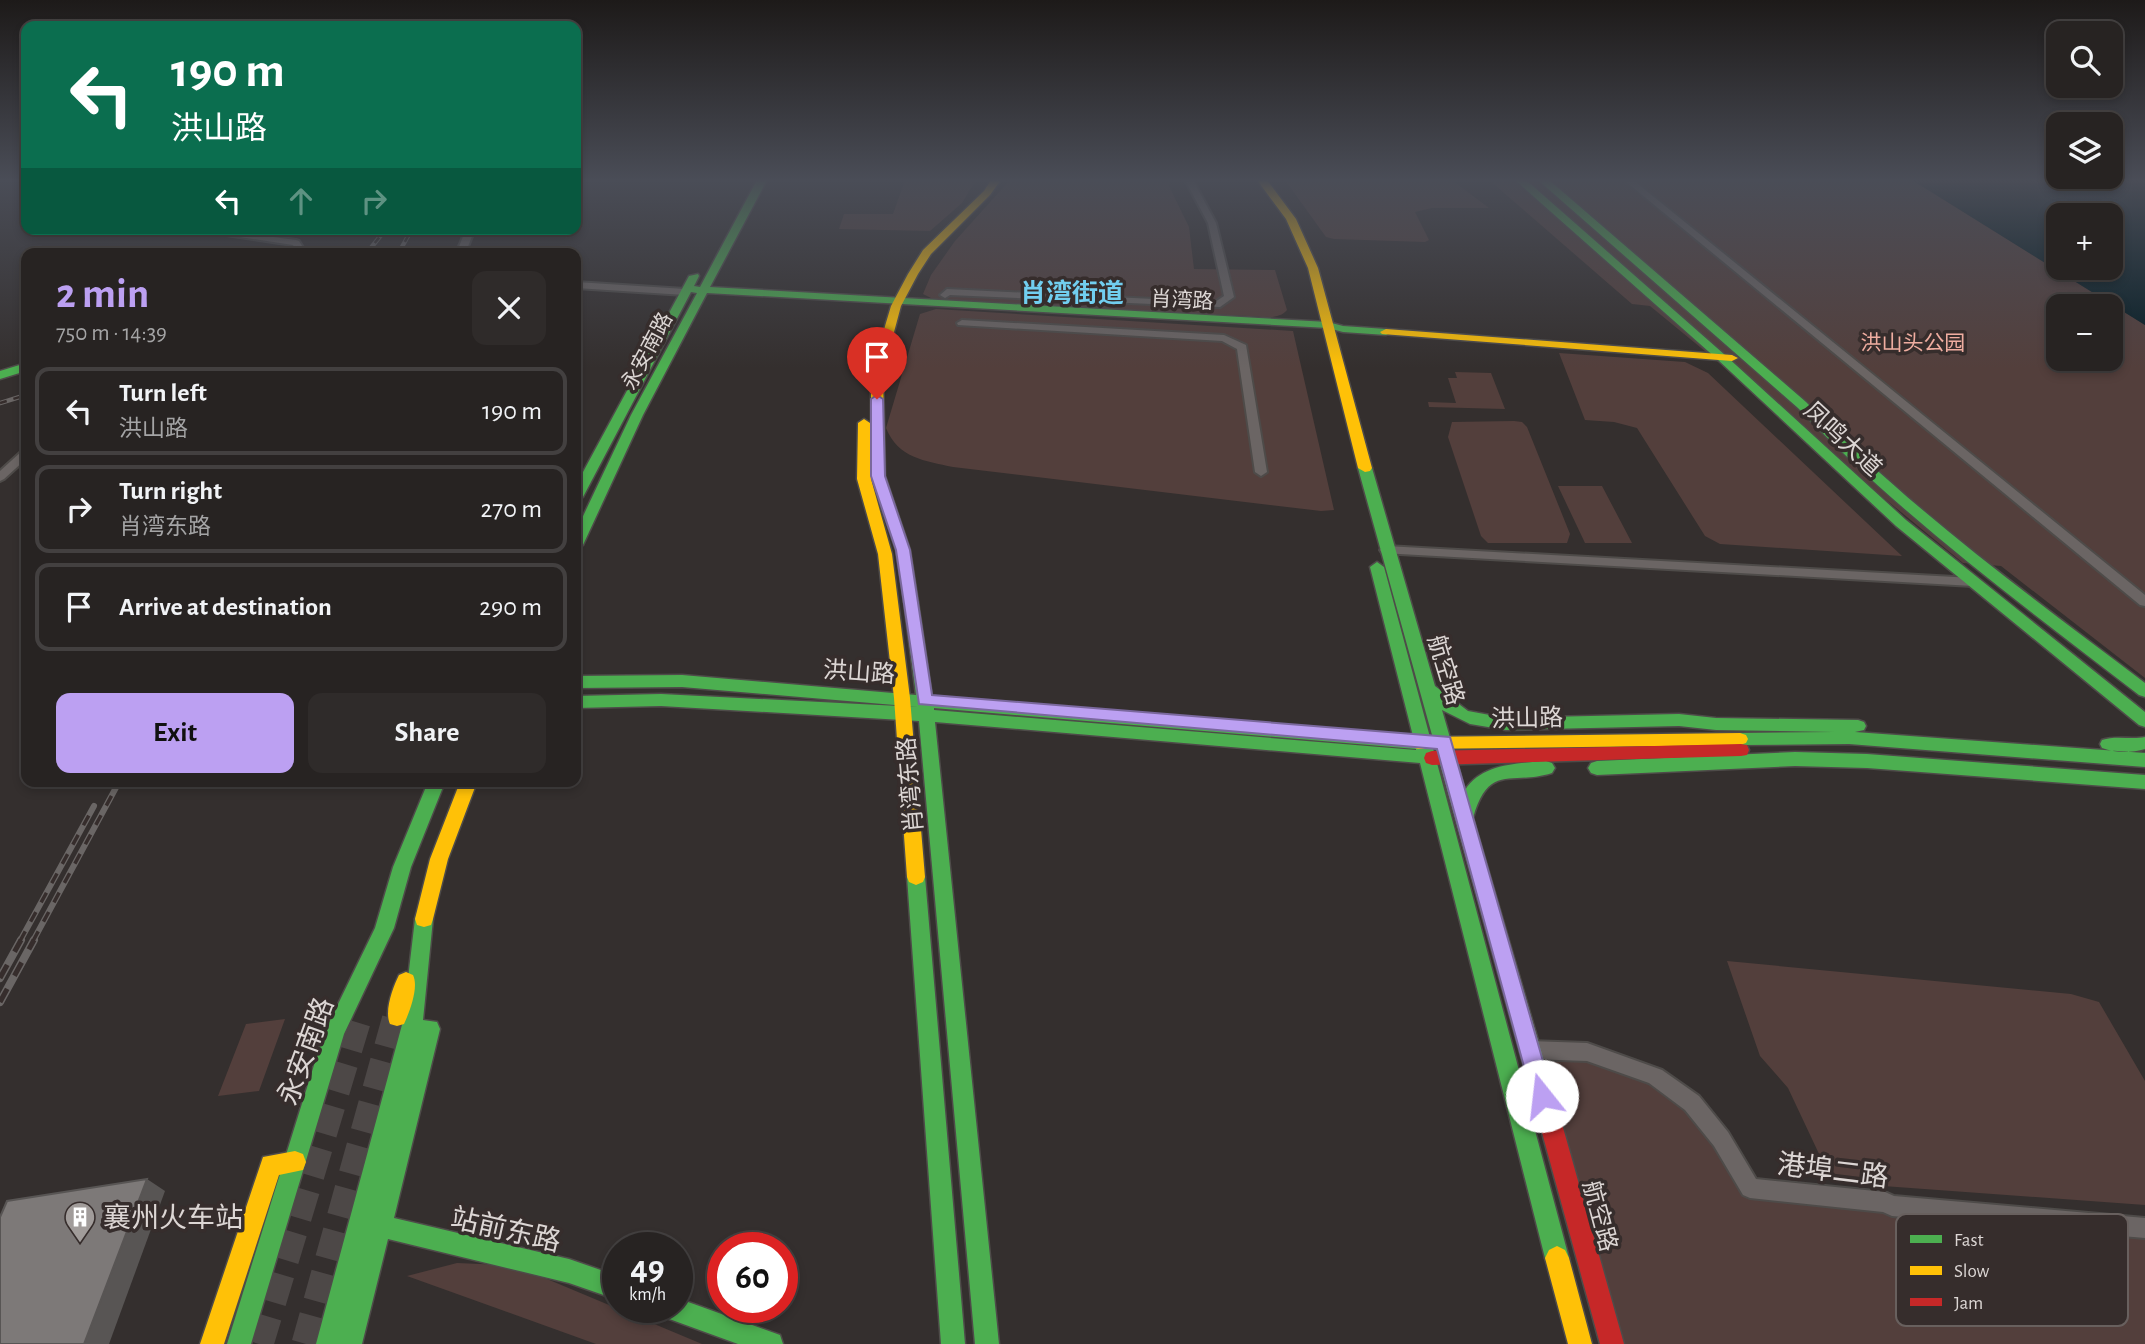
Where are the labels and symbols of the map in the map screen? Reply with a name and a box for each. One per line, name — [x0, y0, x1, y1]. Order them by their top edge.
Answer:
district label: 肖湾街道 — [1020, 279, 1124, 307]
street label: 肖湾路 — [1150, 287, 1214, 313]
street label: 永安南路 — [618, 309, 676, 393]
pin — [847, 327, 907, 399]
park label: 洪山头公园 — [1861, 332, 1966, 354]
street label: 凤鸣大道 — [1799, 397, 1887, 481]
street label: 航空路 — [1423, 632, 1469, 708]
street label: 洪山路 — [822, 657, 896, 687]
street label: 洪山路 — [1491, 704, 1563, 732]
street label: 肖湾东路 — [893, 736, 927, 834]
street label: 永安南路 — [273, 994, 339, 1109]
position arrow — [1505, 1059, 1579, 1133]
street label: 港埠二路 — [1775, 1149, 1890, 1193]
street label: 航空路 — [1578, 1178, 1622, 1254]
building icon: 襄州火车站 — [63, 1200, 97, 1244]
place label: 襄州火车站 — [103, 1203, 243, 1233]
street label: 站前东路 — [448, 1203, 564, 1257]
legend — [1896, 1214, 2128, 1326]
text: Fast — [1954, 1231, 1984, 1250]
speed limit sign: 60 — [707, 1232, 798, 1323]
text: Slow — [1954, 1262, 1990, 1281]
text: Jam — [1954, 1294, 1983, 1313]

